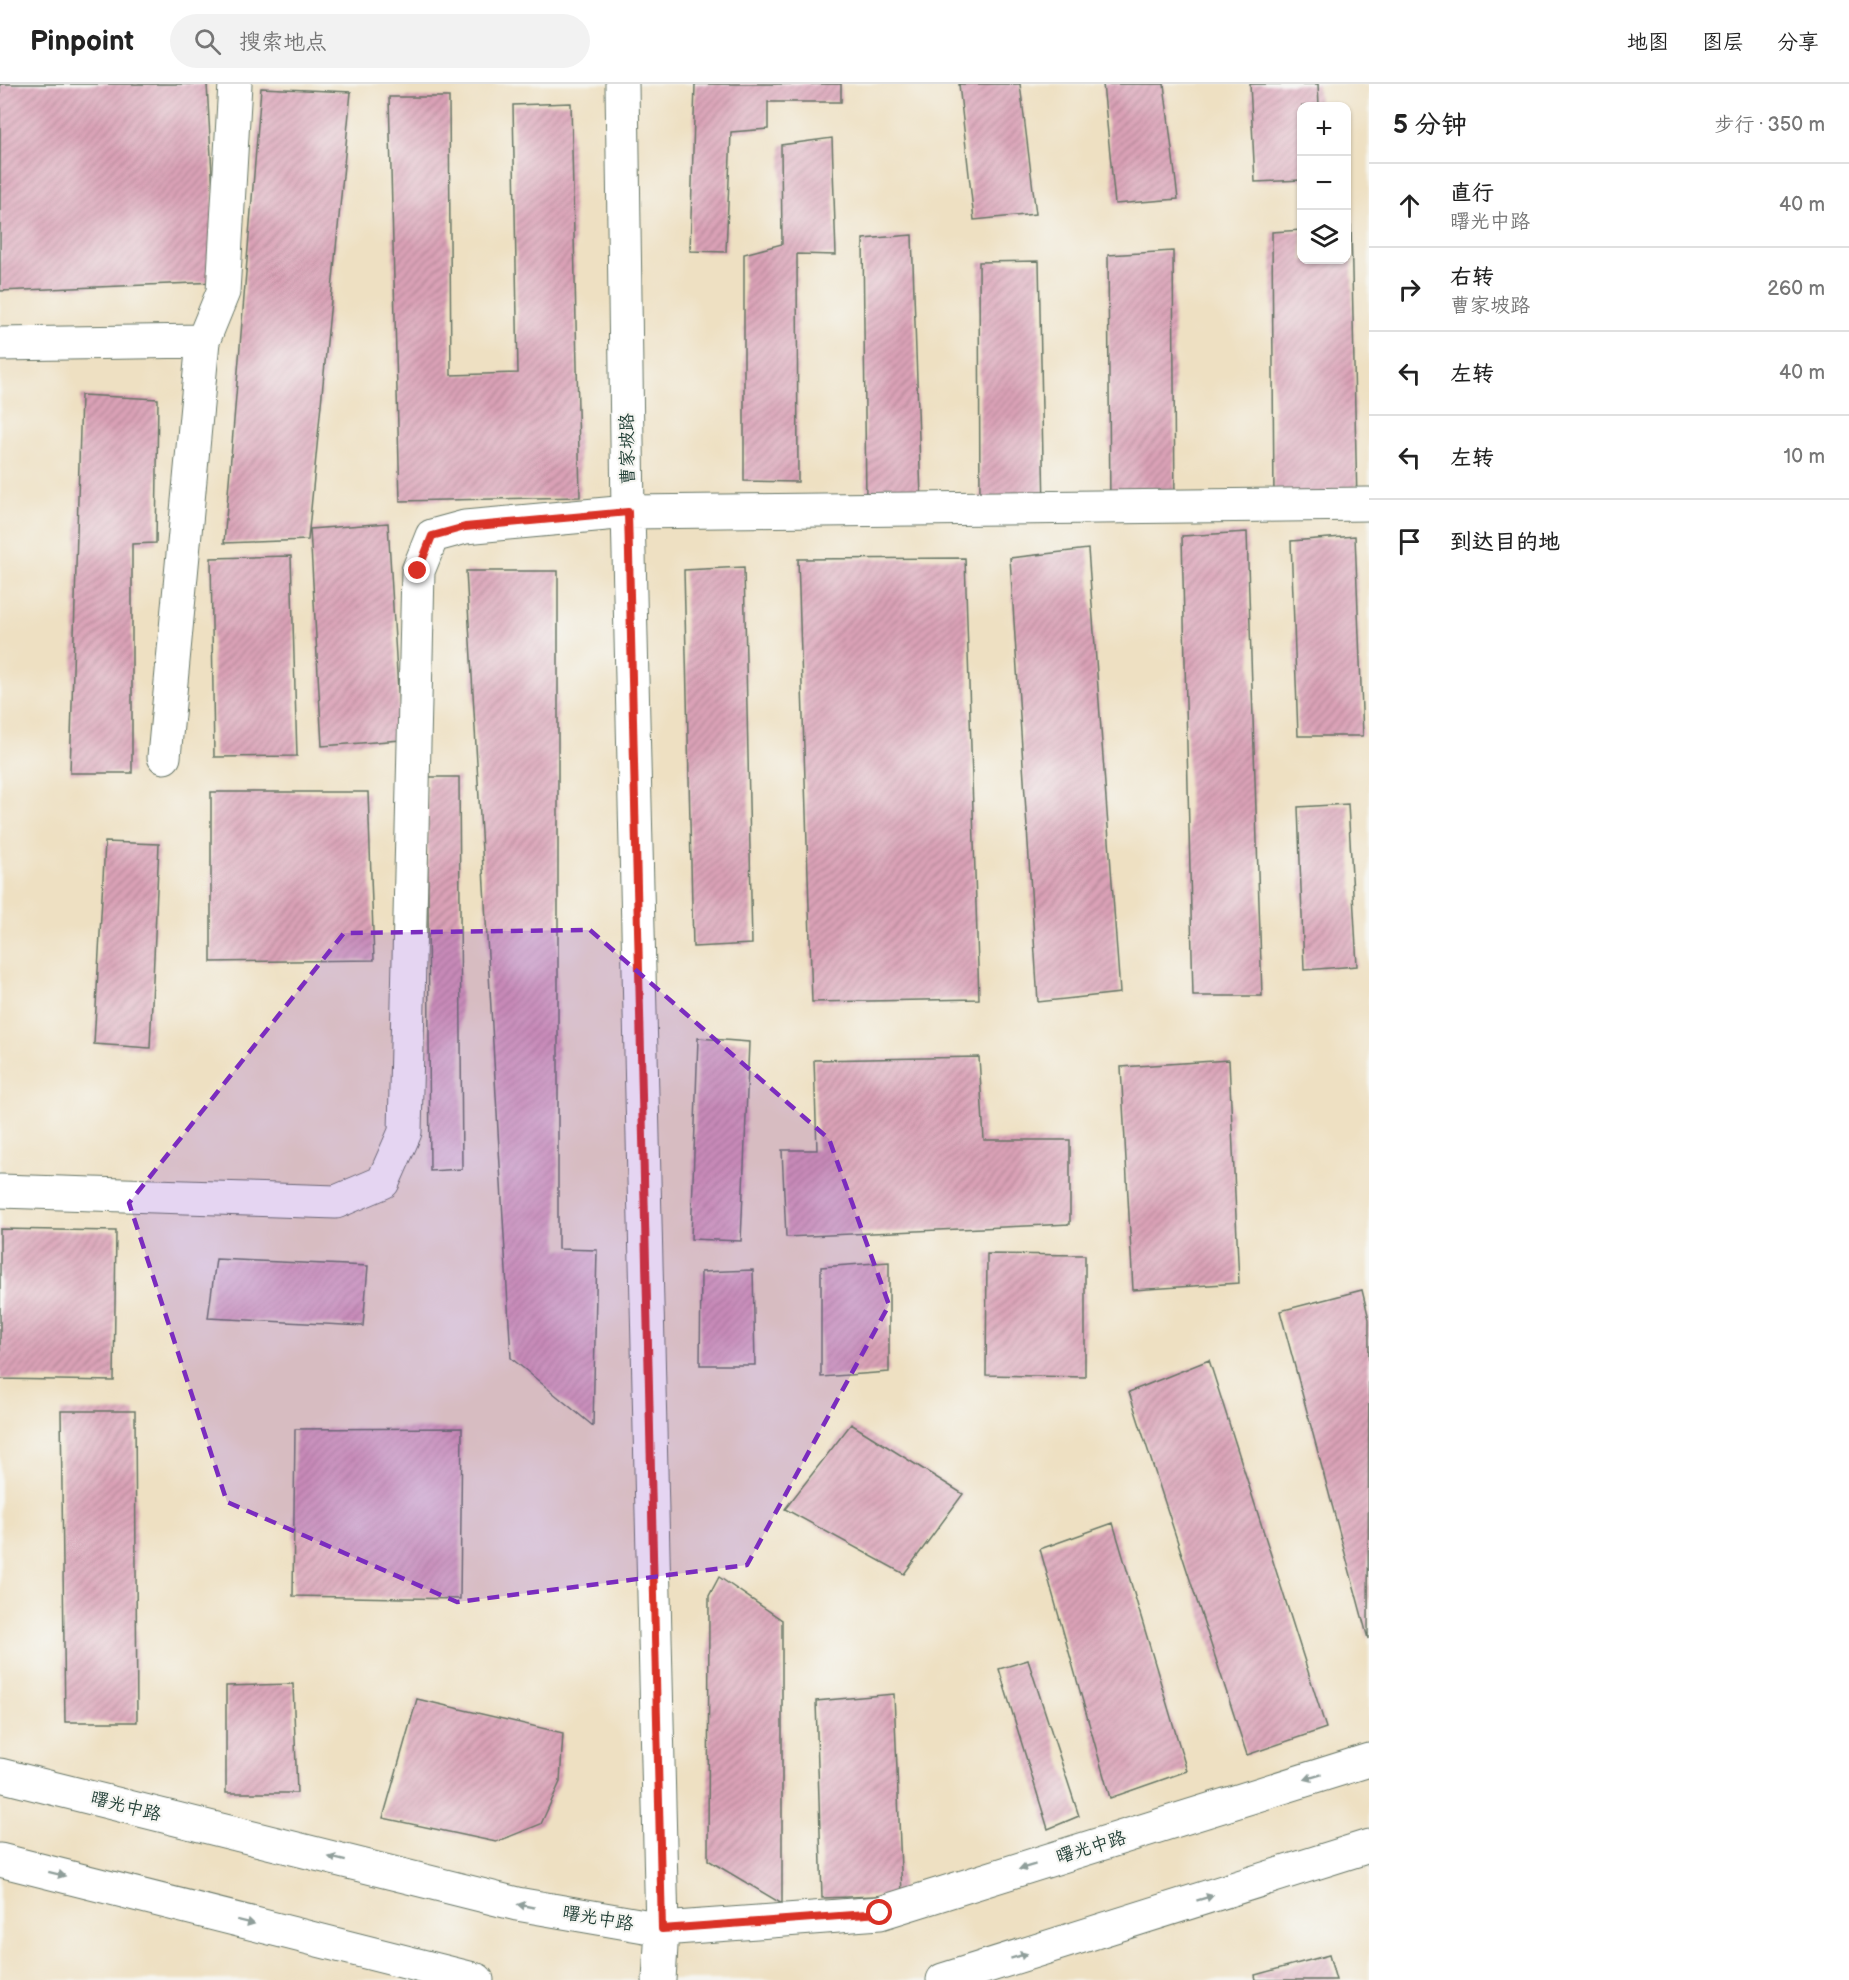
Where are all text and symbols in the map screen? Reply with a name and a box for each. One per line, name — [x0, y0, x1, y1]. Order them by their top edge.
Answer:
search box — [170, 14, 590, 68]
text: Pinpoint — [30, 25, 134, 58]
icon: search — [191, 25, 224, 58]
text: 搜索地点 — [239, 29, 327, 56]
text: 地图 — [1627, 30, 1669, 55]
text: 图层 — [1702, 30, 1744, 55]
text: 分享 — [1777, 30, 1819, 55]
map controls — [1297, 102, 1351, 264]
button: + — [1297, 102, 1351, 156]
text: 5 分钟 — [1393, 110, 1467, 141]
text: 步行 · 350 m — [1715, 113, 1825, 137]
button: − — [1297, 156, 1351, 210]
text: 直行 — [1450, 180, 1494, 207]
icon: ahead — [1393, 189, 1426, 222]
text: 40 m — [1779, 193, 1825, 217]
button: layers — [1297, 210, 1351, 264]
text: 曙光中路 — [1450, 210, 1530, 234]
text: 右转 — [1450, 264, 1494, 291]
icon: right — [1393, 273, 1426, 306]
text: 260 m — [1767, 277, 1825, 301]
text: 曹家坡路 — [1450, 294, 1530, 318]
icon: left — [1393, 357, 1426, 390]
text: 左转 — [1450, 361, 1494, 388]
text: 40 m — [1779, 361, 1825, 385]
street label: 曹家坡路 — [616, 413, 639, 485]
icon: left — [1393, 441, 1426, 474]
text: 左转 — [1450, 445, 1494, 472]
text: 10 m — [1784, 445, 1825, 469]
icon: arrive — [1393, 525, 1426, 558]
text: 到达目的地 — [1450, 529, 1560, 556]
route end — [404, 557, 430, 583]
one-way arrow — [1304, 1773, 1322, 1782]
street label: 曙光中路 — [88, 1788, 163, 1825]
street label: 曙光中路 — [1054, 1827, 1129, 1868]
one-way arrow — [328, 1854, 346, 1864]
one-way arrow — [1018, 1863, 1036, 1872]
one-way arrow — [48, 1870, 66, 1880]
one-way arrow — [1196, 1893, 1214, 1902]
route start — [866, 1899, 892, 1925]
one-way arrow — [517, 1901, 536, 1910]
street label: 曙光中路 — [561, 1902, 635, 1935]
one-way arrow — [237, 1917, 255, 1927]
one-way arrow — [1010, 1951, 1028, 1960]

